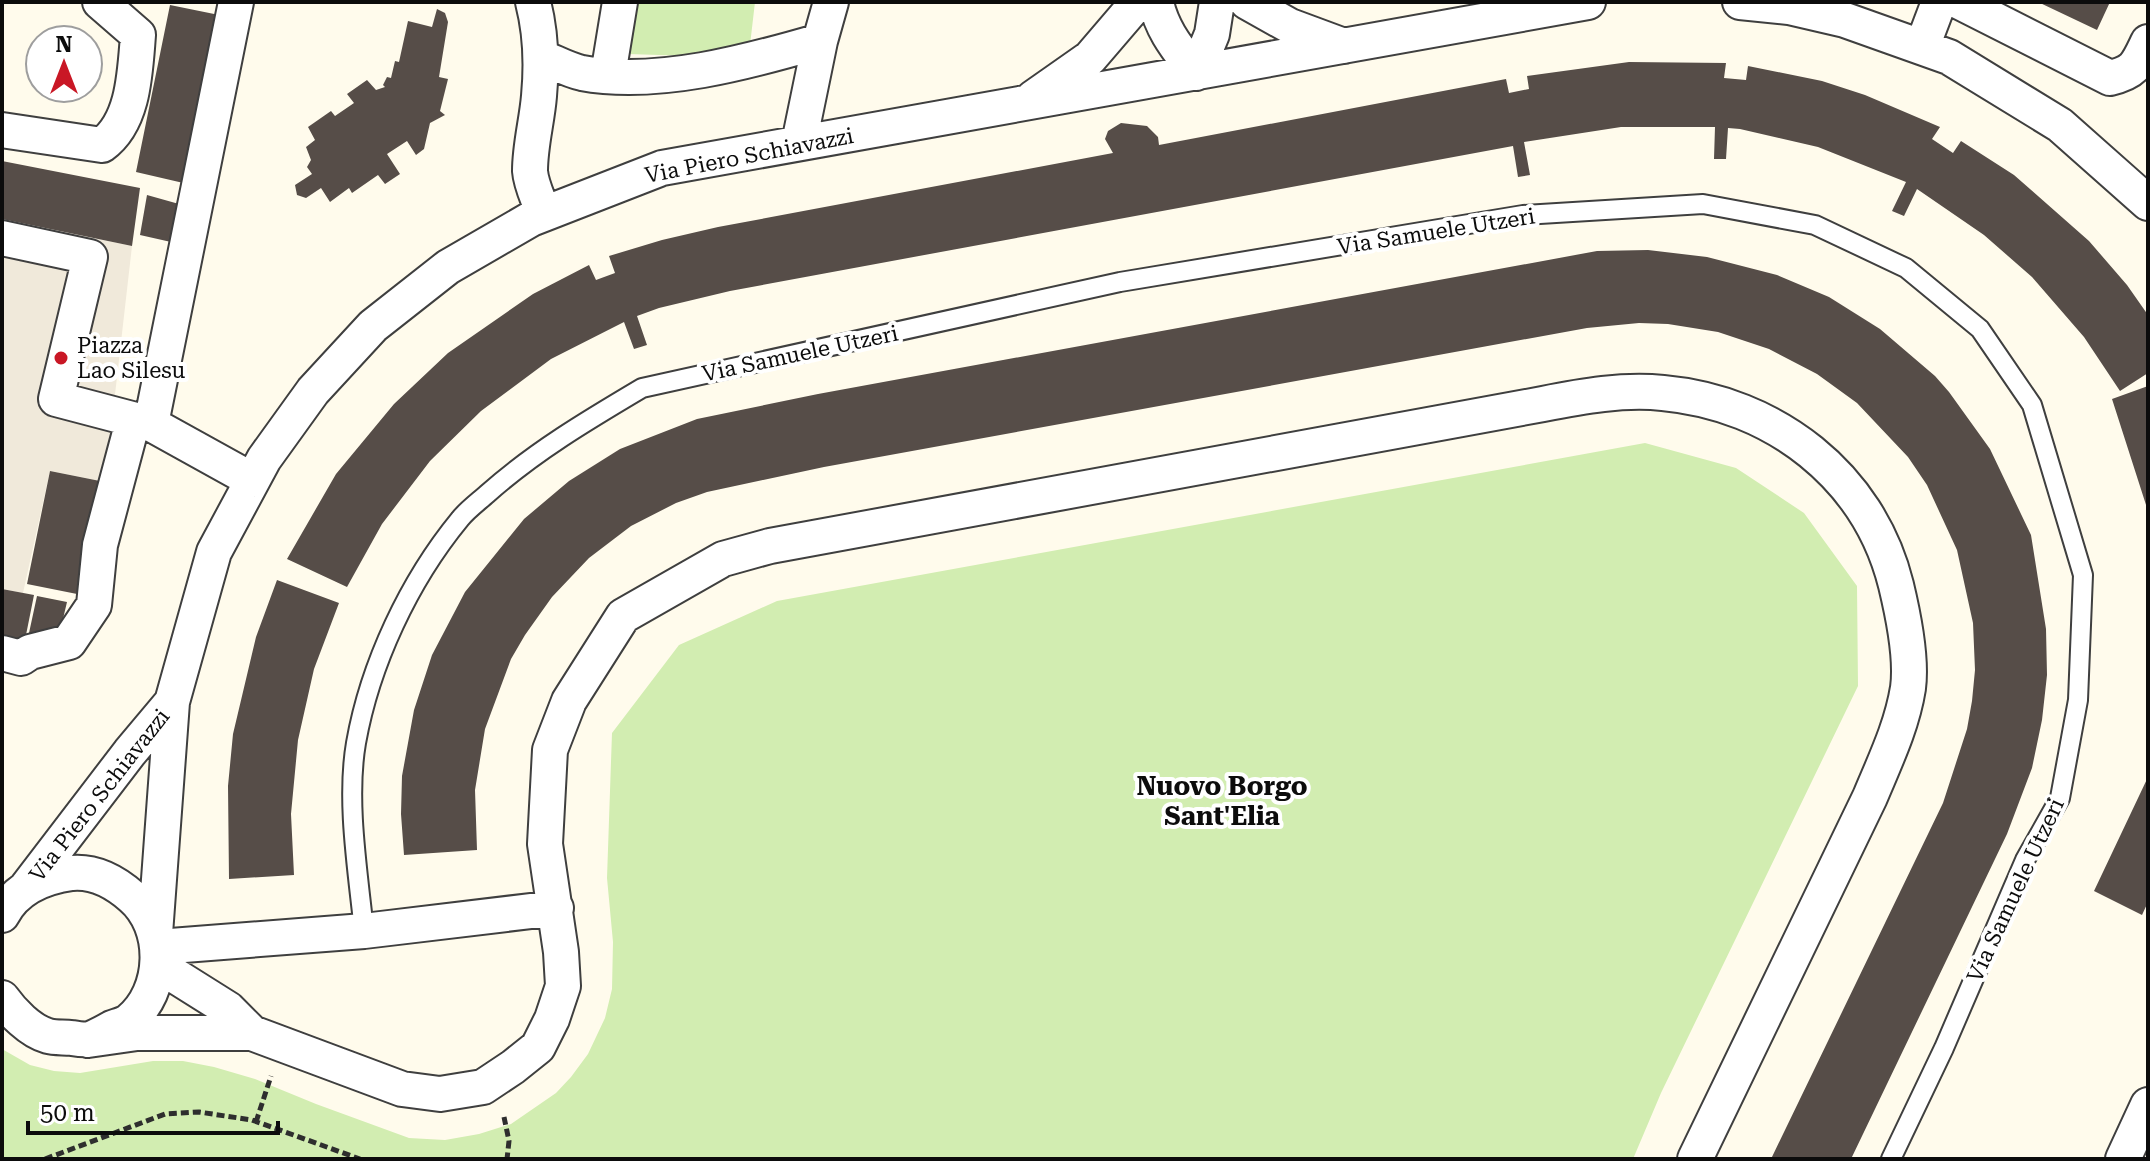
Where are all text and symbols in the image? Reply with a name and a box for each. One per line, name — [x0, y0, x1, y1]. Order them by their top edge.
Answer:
north arrow — [24, 24, 104, 104]
text: N — [56, 32, 73, 57]
street label: Via Piero Schiavazzi — [643, 123, 856, 188]
street label: Via Samuele Utzeri — [1335, 204, 1537, 259]
street label: Via Samuele Utzeri — [700, 320, 900, 386]
place label: Piazza Lao Silesu — [77, 333, 186, 383]
marker: Piazza Lao Silesu — [52, 349, 70, 367]
street label: Via Piero Schiavazzi — [24, 704, 175, 887]
district label: Nuovo Borgo Sant'Elia — [1137, 771, 1307, 831]
street label: Via Samuele Utzeri — [1962, 794, 2069, 986]
scale bar — [28, 1085, 278, 1135]
text: 50 m — [40, 1099, 95, 1127]

